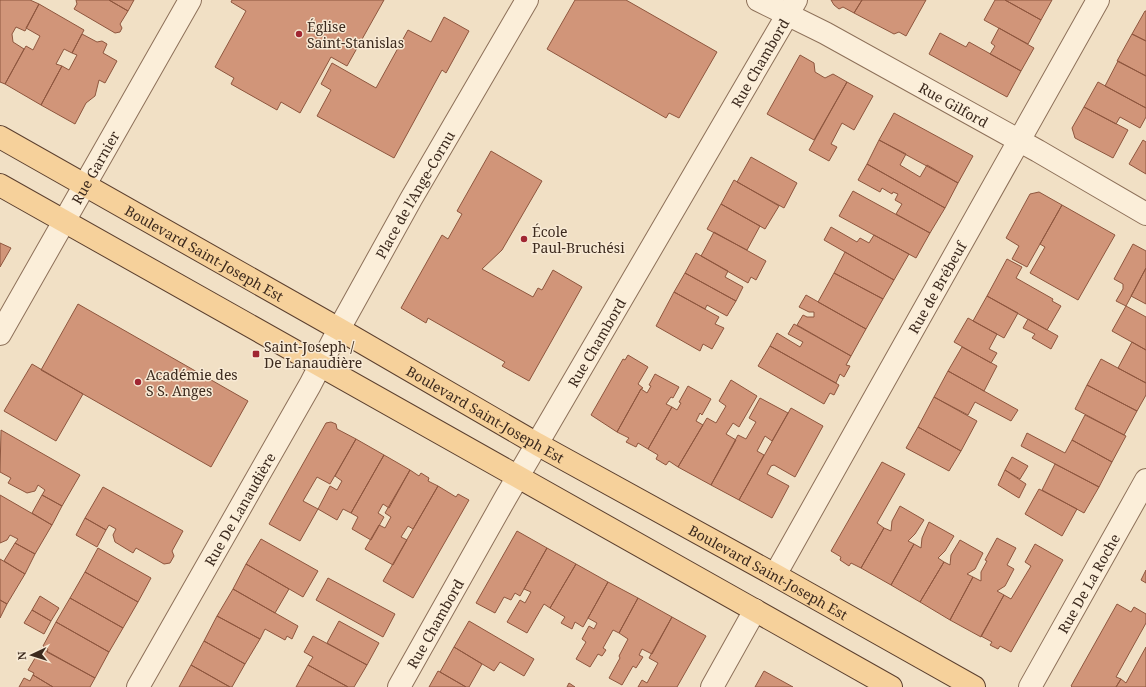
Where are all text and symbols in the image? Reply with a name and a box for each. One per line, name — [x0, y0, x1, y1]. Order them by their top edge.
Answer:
street label: Rue Chambord — [726, 14, 793, 110]
place label: Église Saint-Stanislas — [307, 17, 404, 52]
marker: Église Saint-Stanislas — [294, 29, 304, 39]
street label: Rue Gilford — [916, 78, 992, 131]
street label: Rue Garnier — [67, 127, 123, 207]
street label: Place de l'Ange-Cornu — [371, 127, 459, 262]
street label: Boulevard Saint-Joseph Est — [122, 200, 287, 305]
place label: École Paul-Bruchési — [532, 222, 625, 257]
marker: École Paul-Bruchési — [519, 234, 529, 244]
street label: Rue de Brébeuf — [903, 236, 971, 337]
street label: Rue Chambord — [563, 294, 630, 390]
place label: Saint-Joseph / De Lanaudière — [264, 337, 362, 372]
marker: Saint-Joseph / De Lanaudière — [251, 349, 261, 359]
street label: Boulevard Saint-Joseph Est — [403, 361, 568, 467]
place label: Académie des S S. Anges — [146, 365, 238, 400]
marker: Académie des S S. Anges — [133, 377, 143, 387]
street label: Rue De Lanaudière — [200, 449, 279, 569]
street label: Boulevard Saint-Joseph Est — [686, 520, 851, 624]
street label: Rue De La Roche — [1053, 530, 1124, 636]
street label: Rue Chambord — [402, 575, 468, 672]
north arrow — [12, 635, 52, 675]
text: N — [14, 651, 29, 661]

